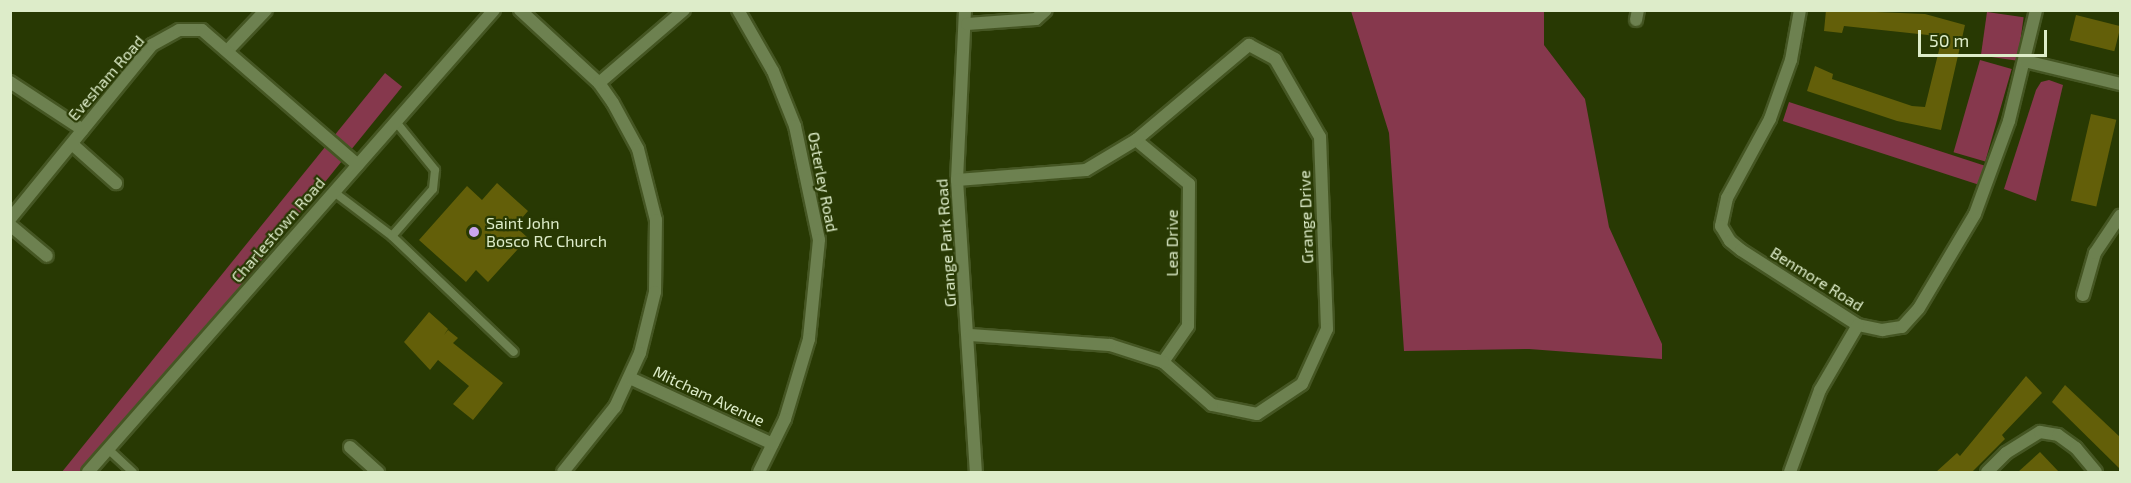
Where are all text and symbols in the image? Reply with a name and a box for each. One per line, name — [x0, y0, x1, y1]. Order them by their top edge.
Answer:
scale bar — [1921, 18, 2050, 56]
text: 50 m — [1929, 29, 1969, 51]
street label: Evesham Road — [64, 31, 148, 125]
street label: Osterley Road — [804, 130, 842, 234]
street label: Grange Drive — [1295, 170, 1317, 264]
street label: Charlestown Road — [227, 173, 329, 287]
street label: Grange Park Road — [932, 178, 960, 308]
street label: Lea Drive — [1162, 209, 1182, 277]
place label: Saint John Bosco RC Church — [486, 213, 607, 251]
marker: Saint John Bosco RC Church — [467, 225, 481, 239]
street label: Benmore Road — [1767, 243, 1867, 315]
street label: Mitcham Avenue — [650, 362, 768, 430]

